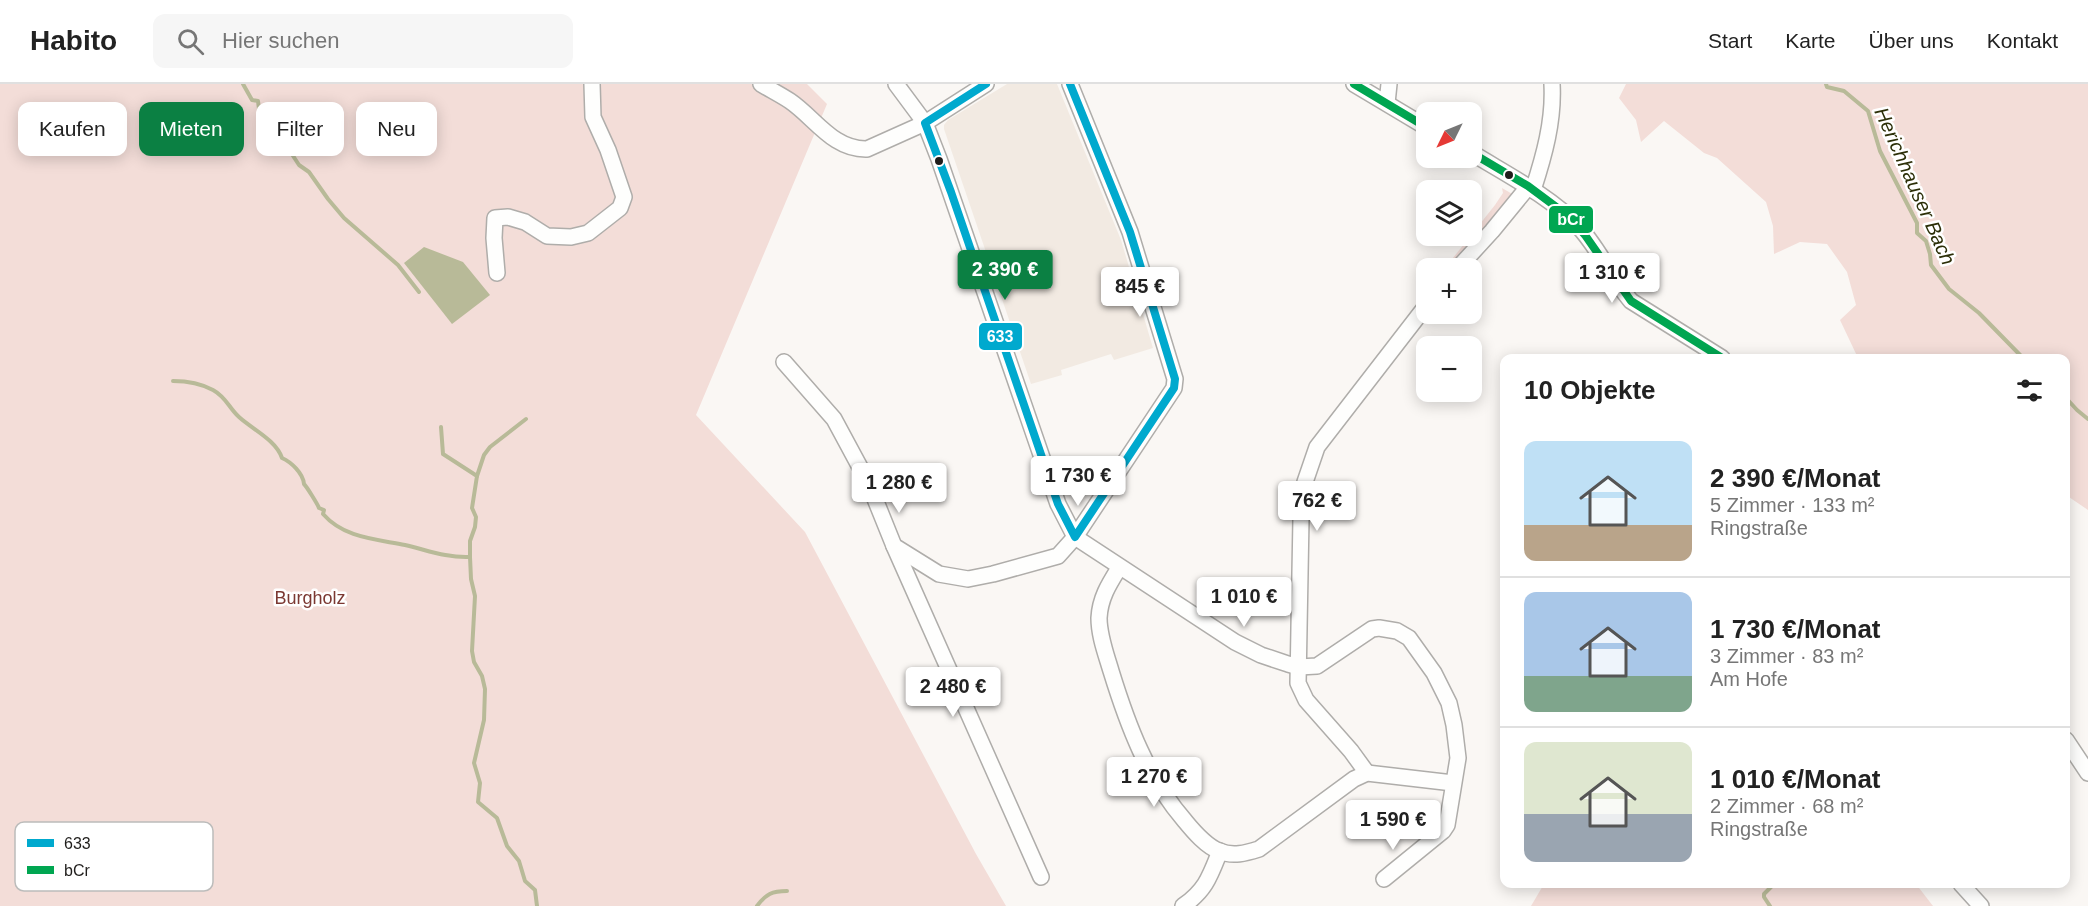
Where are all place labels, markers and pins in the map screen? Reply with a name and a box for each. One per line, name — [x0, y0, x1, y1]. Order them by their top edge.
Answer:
unlabelled marker — [933, 155, 945, 167]
unlabelled marker — [1503, 169, 1515, 181]
pin: 2 390 € — [950, 250, 1060, 301]
pin: 1 310 € — [1557, 253, 1667, 304]
pin: 845 € — [1098, 267, 1182, 318]
pin: 1 730 € — [1023, 456, 1133, 507]
pin: 1 280 € — [844, 463, 954, 514]
pin: 762 € — [1275, 481, 1359, 532]
pin: 1 010 € — [1189, 577, 1299, 628]
pin: 2 480 € — [898, 667, 1008, 718]
pin: 1 270 € — [1099, 757, 1209, 808]
pin: 1 590 € — [1338, 800, 1448, 851]

